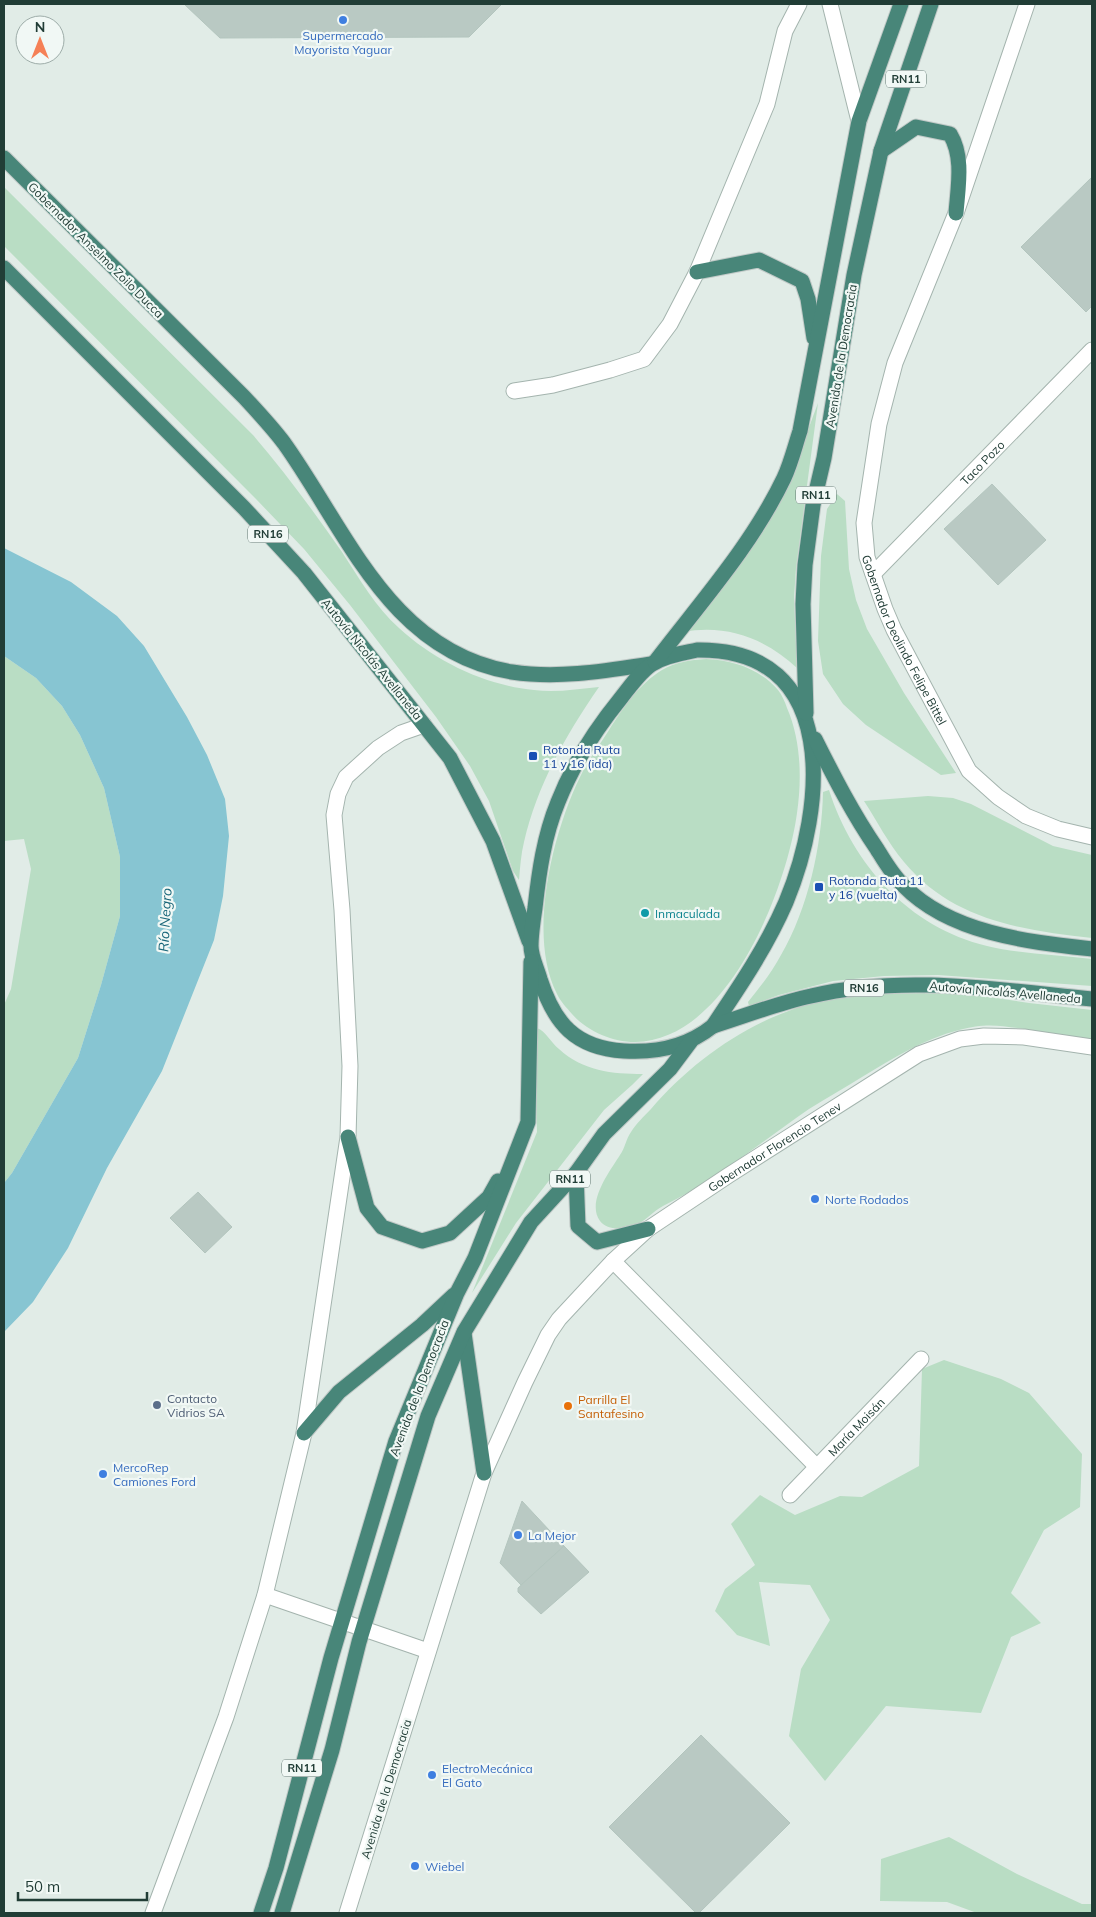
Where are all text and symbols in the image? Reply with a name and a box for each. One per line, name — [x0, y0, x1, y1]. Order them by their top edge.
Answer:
marker: Supermercado Mayorista Yaguar — [337, 14, 349, 26]
north arrow — [15, 15, 65, 65]
text: N — [35, 18, 45, 36]
place label: Supermercado Mayorista Yaguar — [294, 28, 392, 57]
road number: RN11 — [886, 70, 926, 88]
street label: Gobernador Anselmo Zoilo Ducca — [25, 179, 167, 321]
street label: Avenida de la Democracia — [822, 283, 860, 429]
street label: Taco Pozo — [957, 437, 1007, 488]
road number: RN11 — [796, 486, 836, 504]
road number: RN16 — [248, 526, 288, 542]
street label: Gobernador Deolindo Felipe Bittel — [859, 553, 950, 727]
street label: Autovía Nicolás Avellaneda — [318, 595, 426, 723]
place label: Rotonda Ruta 11 y 16 (ida) — [543, 742, 620, 771]
marker: Rotonda Ruta 11 y 16 (ida) — [527, 750, 539, 762]
place label: Rotonda Ruta 11 y 16 (vuelta) — [829, 873, 924, 902]
marker: Rotonda Ruta 11 y 16 (vuelta) — [813, 881, 825, 893]
water label: Río Negro — [154, 887, 176, 953]
place label: Inmaculada — [655, 906, 720, 921]
marker: Inmaculada — [639, 907, 651, 919]
street label: Autovía Nicolás Avellaneda — [929, 978, 1081, 1006]
road number: RN16 — [844, 980, 884, 996]
street label: Gobernador Florencio Tenev — [705, 1098, 844, 1195]
road number: RN11 — [550, 1170, 590, 1188]
place label: Norte Rodados — [825, 1192, 909, 1207]
marker: Norte Rodados — [809, 1193, 821, 1205]
street label: Avenida de la Democracia — [386, 1318, 452, 1458]
place label: Contacto Vidrios SA — [167, 1391, 225, 1420]
place label: Parrilla El Santafesino — [578, 1392, 644, 1421]
street label: María Moisán — [824, 1394, 887, 1459]
marker: Contacto Vidrios SA — [151, 1399, 163, 1411]
marker: Parrilla El Santafesino — [562, 1400, 574, 1412]
place label: MercoRep Camiones Ford — [113, 1460, 196, 1489]
marker: MercoRep Camiones Ford — [97, 1468, 109, 1480]
place label: La Mejor — [528, 1528, 576, 1543]
marker: La Mejor — [512, 1529, 524, 1541]
street label: Avenida de la Democracia — [358, 1717, 414, 1861]
road number: RN11 — [282, 1760, 322, 1776]
place label: ElectroMecánica El Gato — [442, 1761, 533, 1790]
marker: ElectroMecánica El Gato — [426, 1769, 438, 1781]
place label: Wiebel — [425, 1859, 464, 1874]
marker: Wiebel — [409, 1860, 421, 1872]
scale bar — [18, 1870, 146, 1902]
text: 50 m — [25, 1877, 60, 1896]

